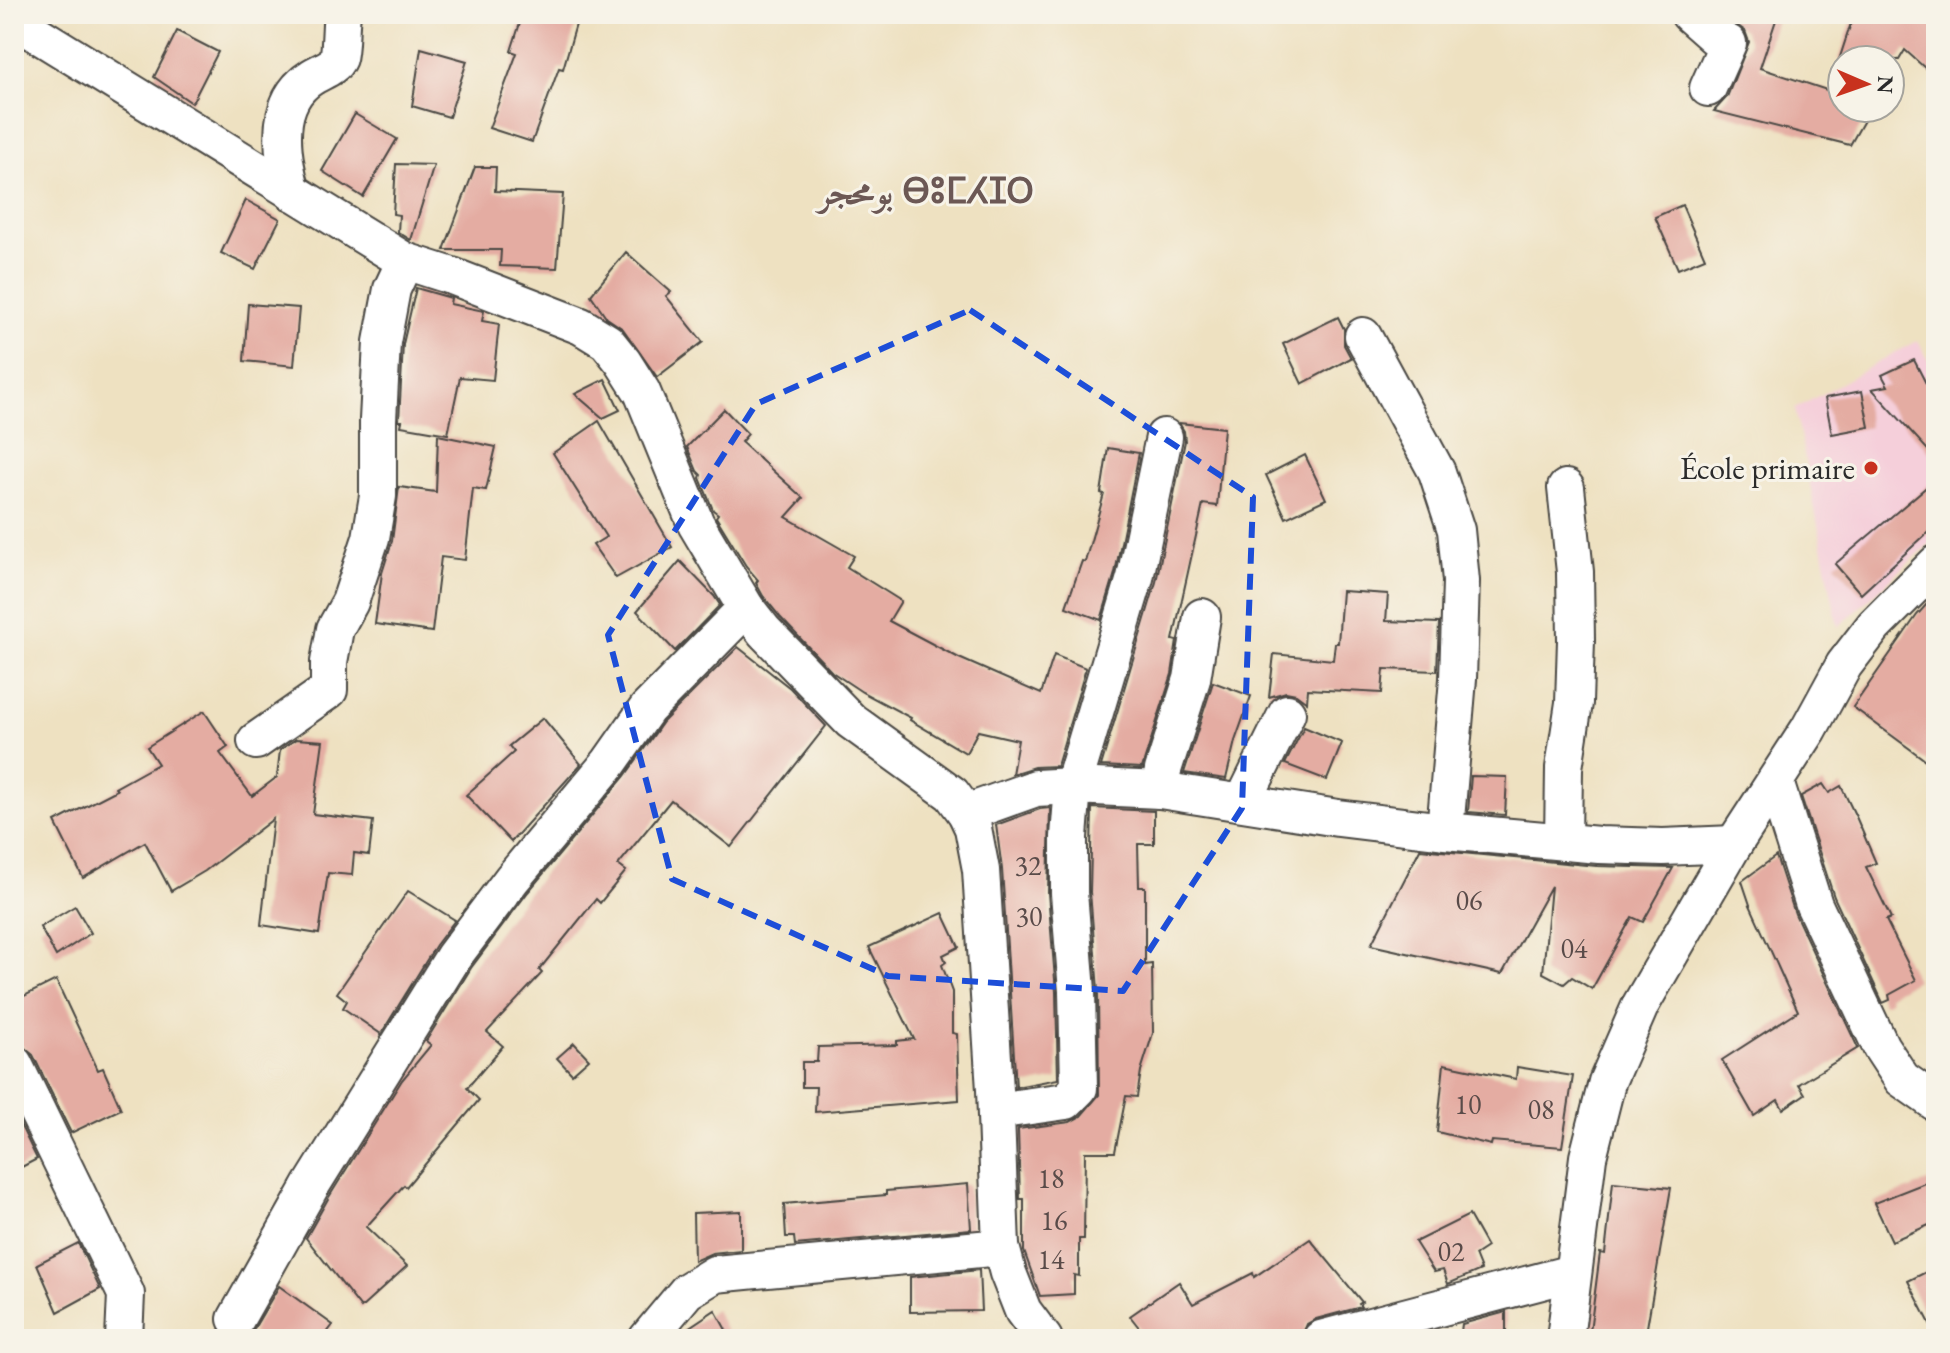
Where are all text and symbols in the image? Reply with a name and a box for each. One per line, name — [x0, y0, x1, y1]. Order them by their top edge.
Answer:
north arrow — [1826, 44, 1906, 124]
text: N — [1871, 75, 1900, 94]
district label: بومحجر ⴱⵓⵎⵃⵊⵔ — [814, 167, 1034, 215]
place label: École primaire — [1680, 447, 1855, 489]
marker: École primaire — [1862, 459, 1880, 477]
house number: 32 — [1015, 847, 1042, 883]
house number: 06 — [1456, 882, 1482, 918]
house number: 30 — [1016, 898, 1042, 934]
house number: 04 — [1561, 930, 1588, 966]
house number: 10 — [1455, 1086, 1481, 1122]
house number: 08 — [1528, 1091, 1554, 1127]
house number: 18 — [1038, 1160, 1064, 1196]
house number: 16 — [1041, 1202, 1067, 1238]
house number: 02 — [1438, 1233, 1465, 1269]
house number: 14 — [1038, 1241, 1065, 1277]

